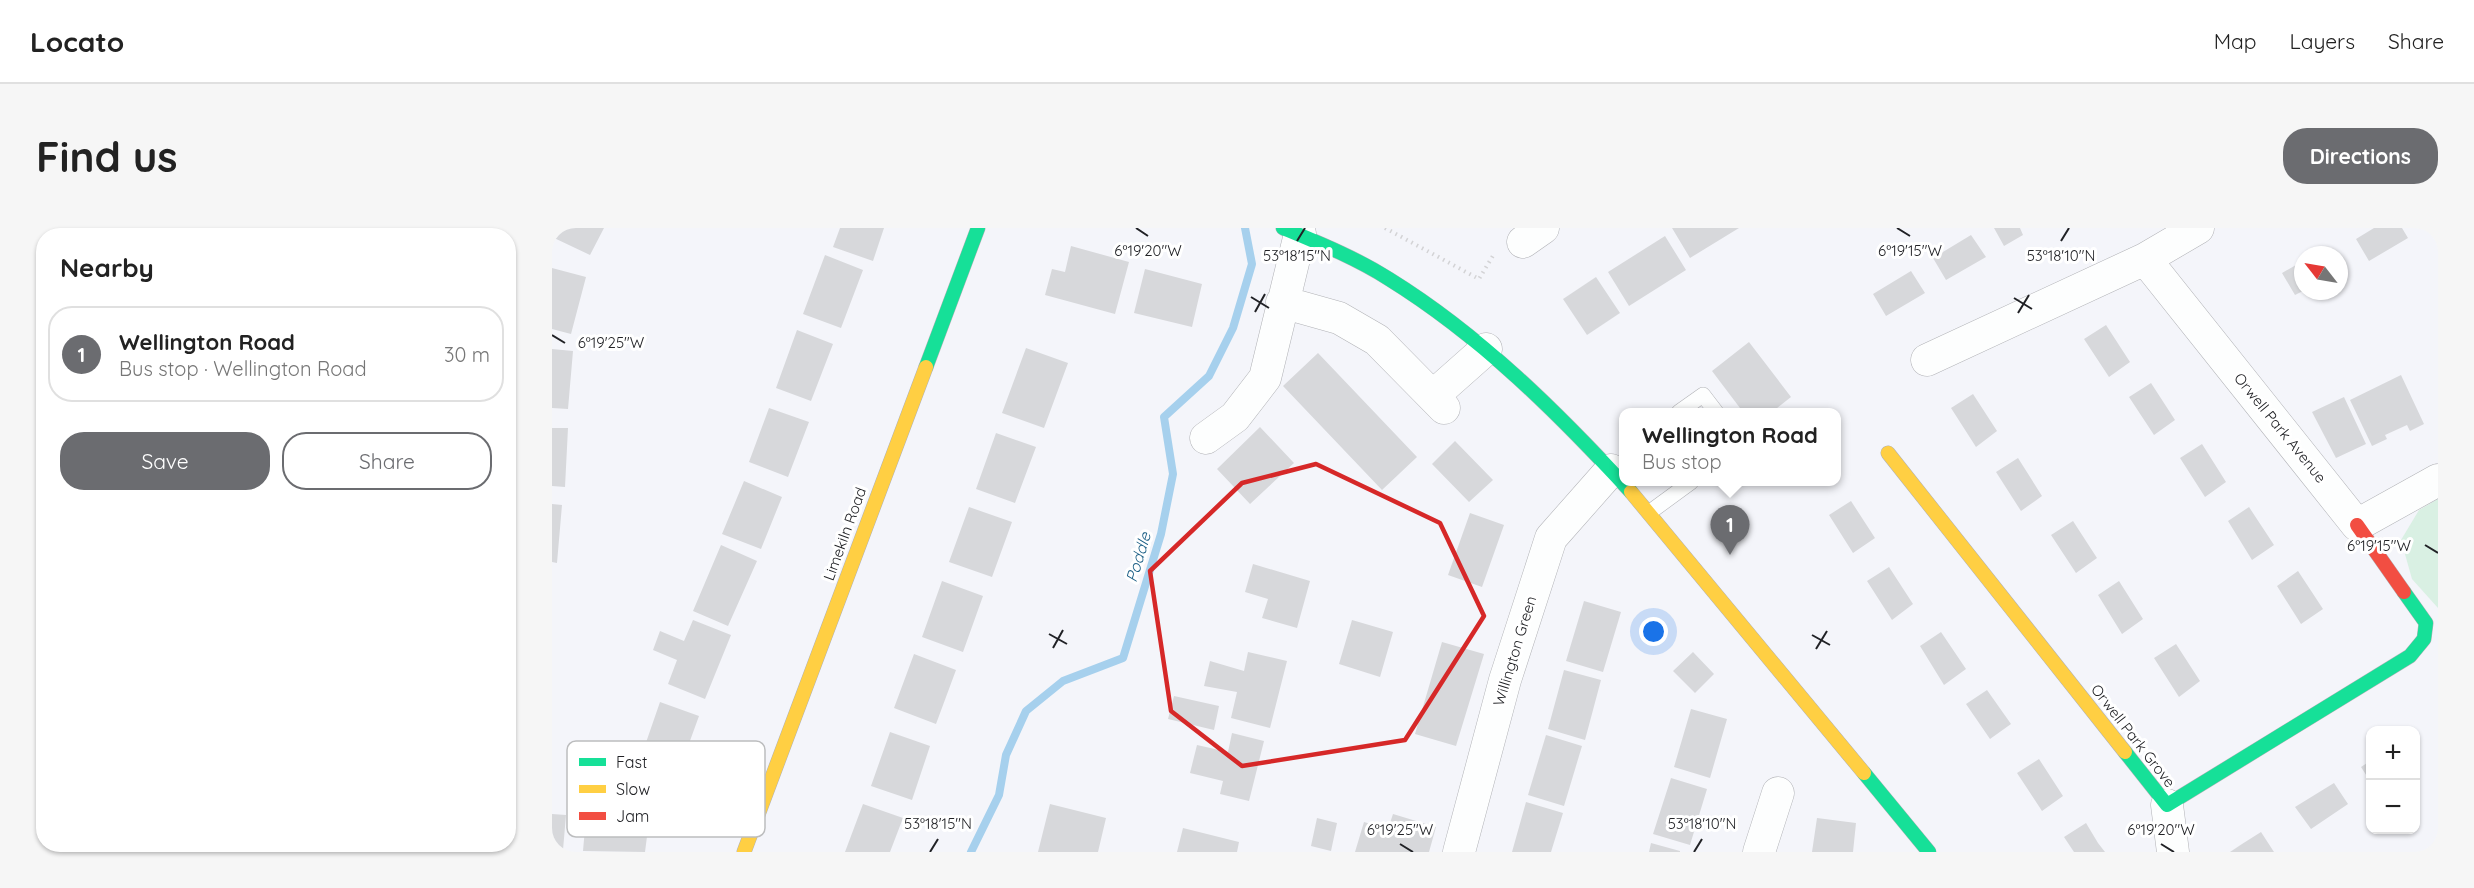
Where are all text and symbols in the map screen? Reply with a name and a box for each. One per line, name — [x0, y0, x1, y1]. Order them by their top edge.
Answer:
text: Locato — [30, 24, 124, 59]
text: Map — [2214, 28, 2257, 54]
text: Layers — [2290, 28, 2355, 54]
text: Share — [2388, 28, 2444, 54]
button: Directions — [2283, 128, 2438, 184]
text: Find us — [36, 130, 178, 183]
text: 6°19'20"W — [1114, 241, 1182, 260]
text: 6°19'15"W — [1878, 241, 1942, 260]
text: 53°18'15"N — [1263, 246, 1331, 265]
text: 53°18'10"N — [2027, 246, 2095, 265]
north arrow — [2294, 246, 2348, 300]
text: Nearby — [60, 251, 154, 284]
text: Wellington Road — [119, 328, 295, 356]
text: 6°19'25"W — [578, 333, 645, 352]
text: 1 — [78, 342, 85, 367]
text: 30 m — [444, 342, 490, 367]
text: Bus stop · Wellington Road — [119, 356, 367, 381]
street label: Orwell Park Avenue — [2230, 369, 2331, 486]
popup — [1619, 408, 1841, 486]
text: Wellington Road — [1642, 421, 1818, 449]
button: Save — [60, 432, 270, 490]
button: Share — [282, 432, 492, 490]
text: Bus stop — [1642, 449, 1722, 474]
street label: Limekiln Road — [819, 485, 870, 583]
pin: 1 — [1710, 506, 1750, 555]
water label: Poddle — [1121, 529, 1155, 584]
text: 6°19'15"W — [2347, 536, 2411, 555]
street label: Willington Green — [1489, 593, 1540, 708]
your location — [1639, 617, 1668, 646]
street label: Orwell Park Grove — [2087, 680, 2180, 791]
map controls — [2366, 726, 2420, 834]
button: + — [2366, 726, 2420, 780]
legend — [567, 741, 765, 837]
text: Fast — [616, 752, 647, 772]
text: Slow — [616, 779, 650, 799]
button: − — [2366, 780, 2420, 834]
text: Jam — [616, 806, 649, 826]
text: 53°18'15"N — [904, 814, 972, 833]
text: 53°18'10"N — [1668, 814, 1736, 833]
text: 6°19'25"W — [1367, 820, 1434, 839]
text: 6°19'20"W — [2127, 820, 2195, 839]

